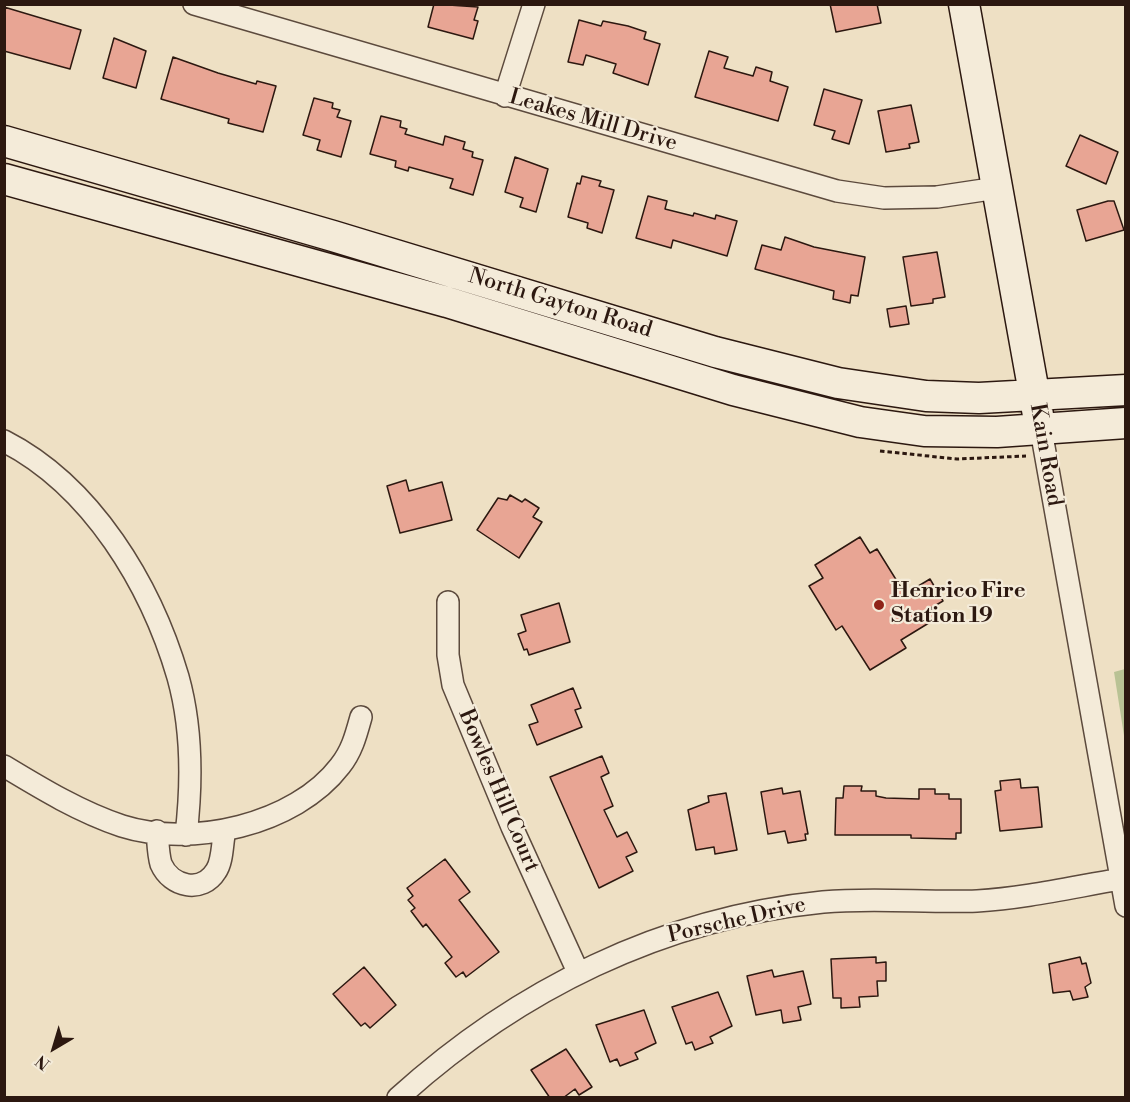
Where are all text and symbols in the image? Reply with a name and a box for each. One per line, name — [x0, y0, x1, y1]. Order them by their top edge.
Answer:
street label: Leakes Mill Drive — [506, 84, 680, 158]
street label: North Gayton Road — [465, 263, 655, 345]
street label: Kain Road — [1023, 402, 1067, 508]
place label: Henrico Fire Station 19 — [891, 579, 1026, 630]
marker: Henrico Fire Station 19 — [872, 598, 886, 612]
street label: Bowles Hill Court — [452, 705, 544, 877]
street label: Porsche Drive — [665, 892, 809, 950]
north arrow — [24, 1018, 84, 1078]
text: N — [32, 1050, 54, 1074]

